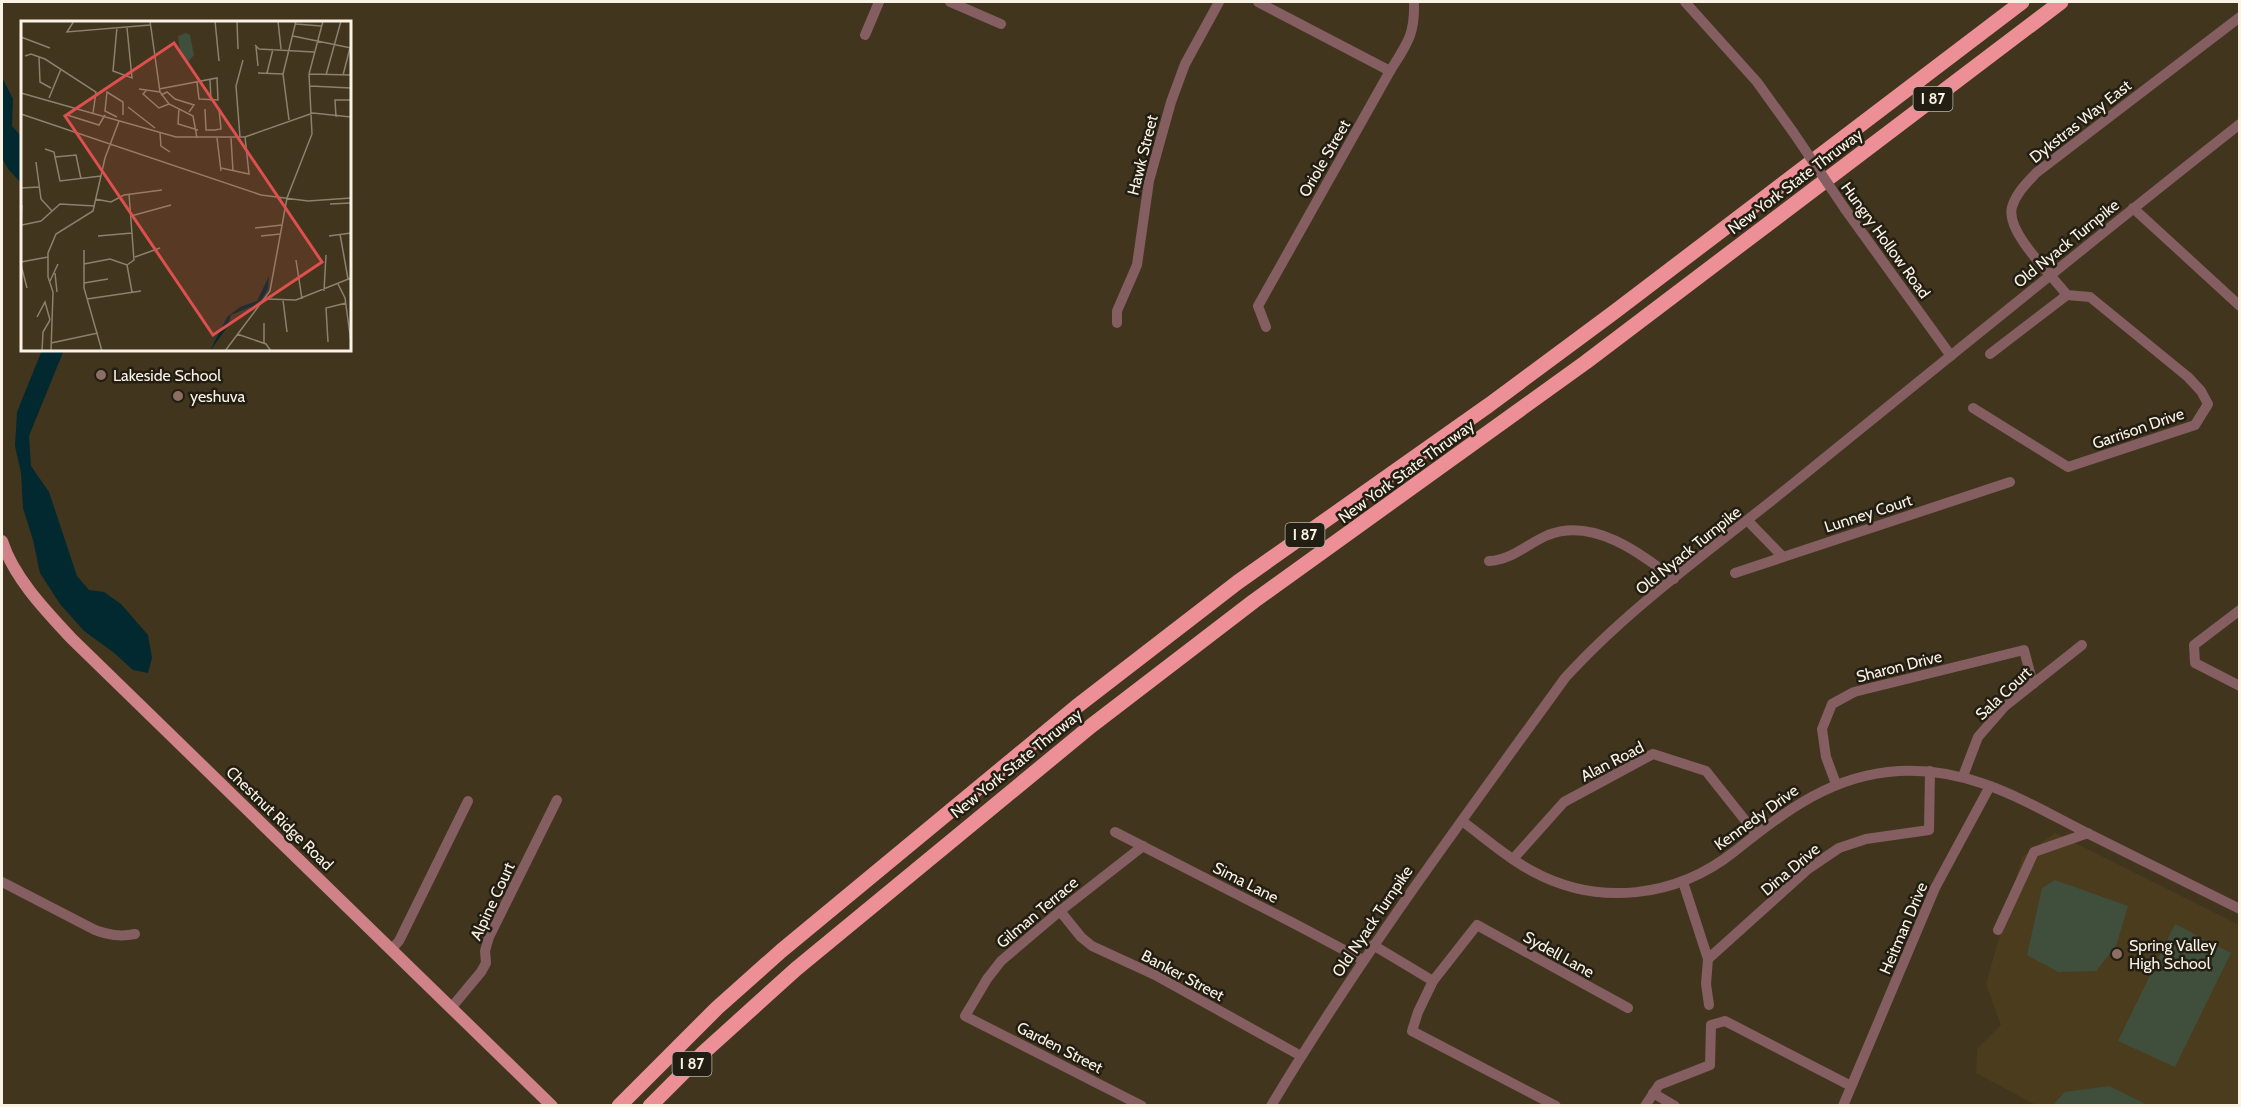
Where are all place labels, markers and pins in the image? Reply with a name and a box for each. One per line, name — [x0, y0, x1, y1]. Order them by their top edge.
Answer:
place label: Lakeside School — [113, 366, 221, 385]
marker: Lakeside School — [94, 368, 108, 382]
place label: yeshuva — [190, 387, 246, 406]
marker: yeshuva — [171, 389, 185, 403]
place label: Spring Valley High School — [2129, 936, 2217, 973]
marker: Spring Valley High School — [2110, 947, 2124, 961]

